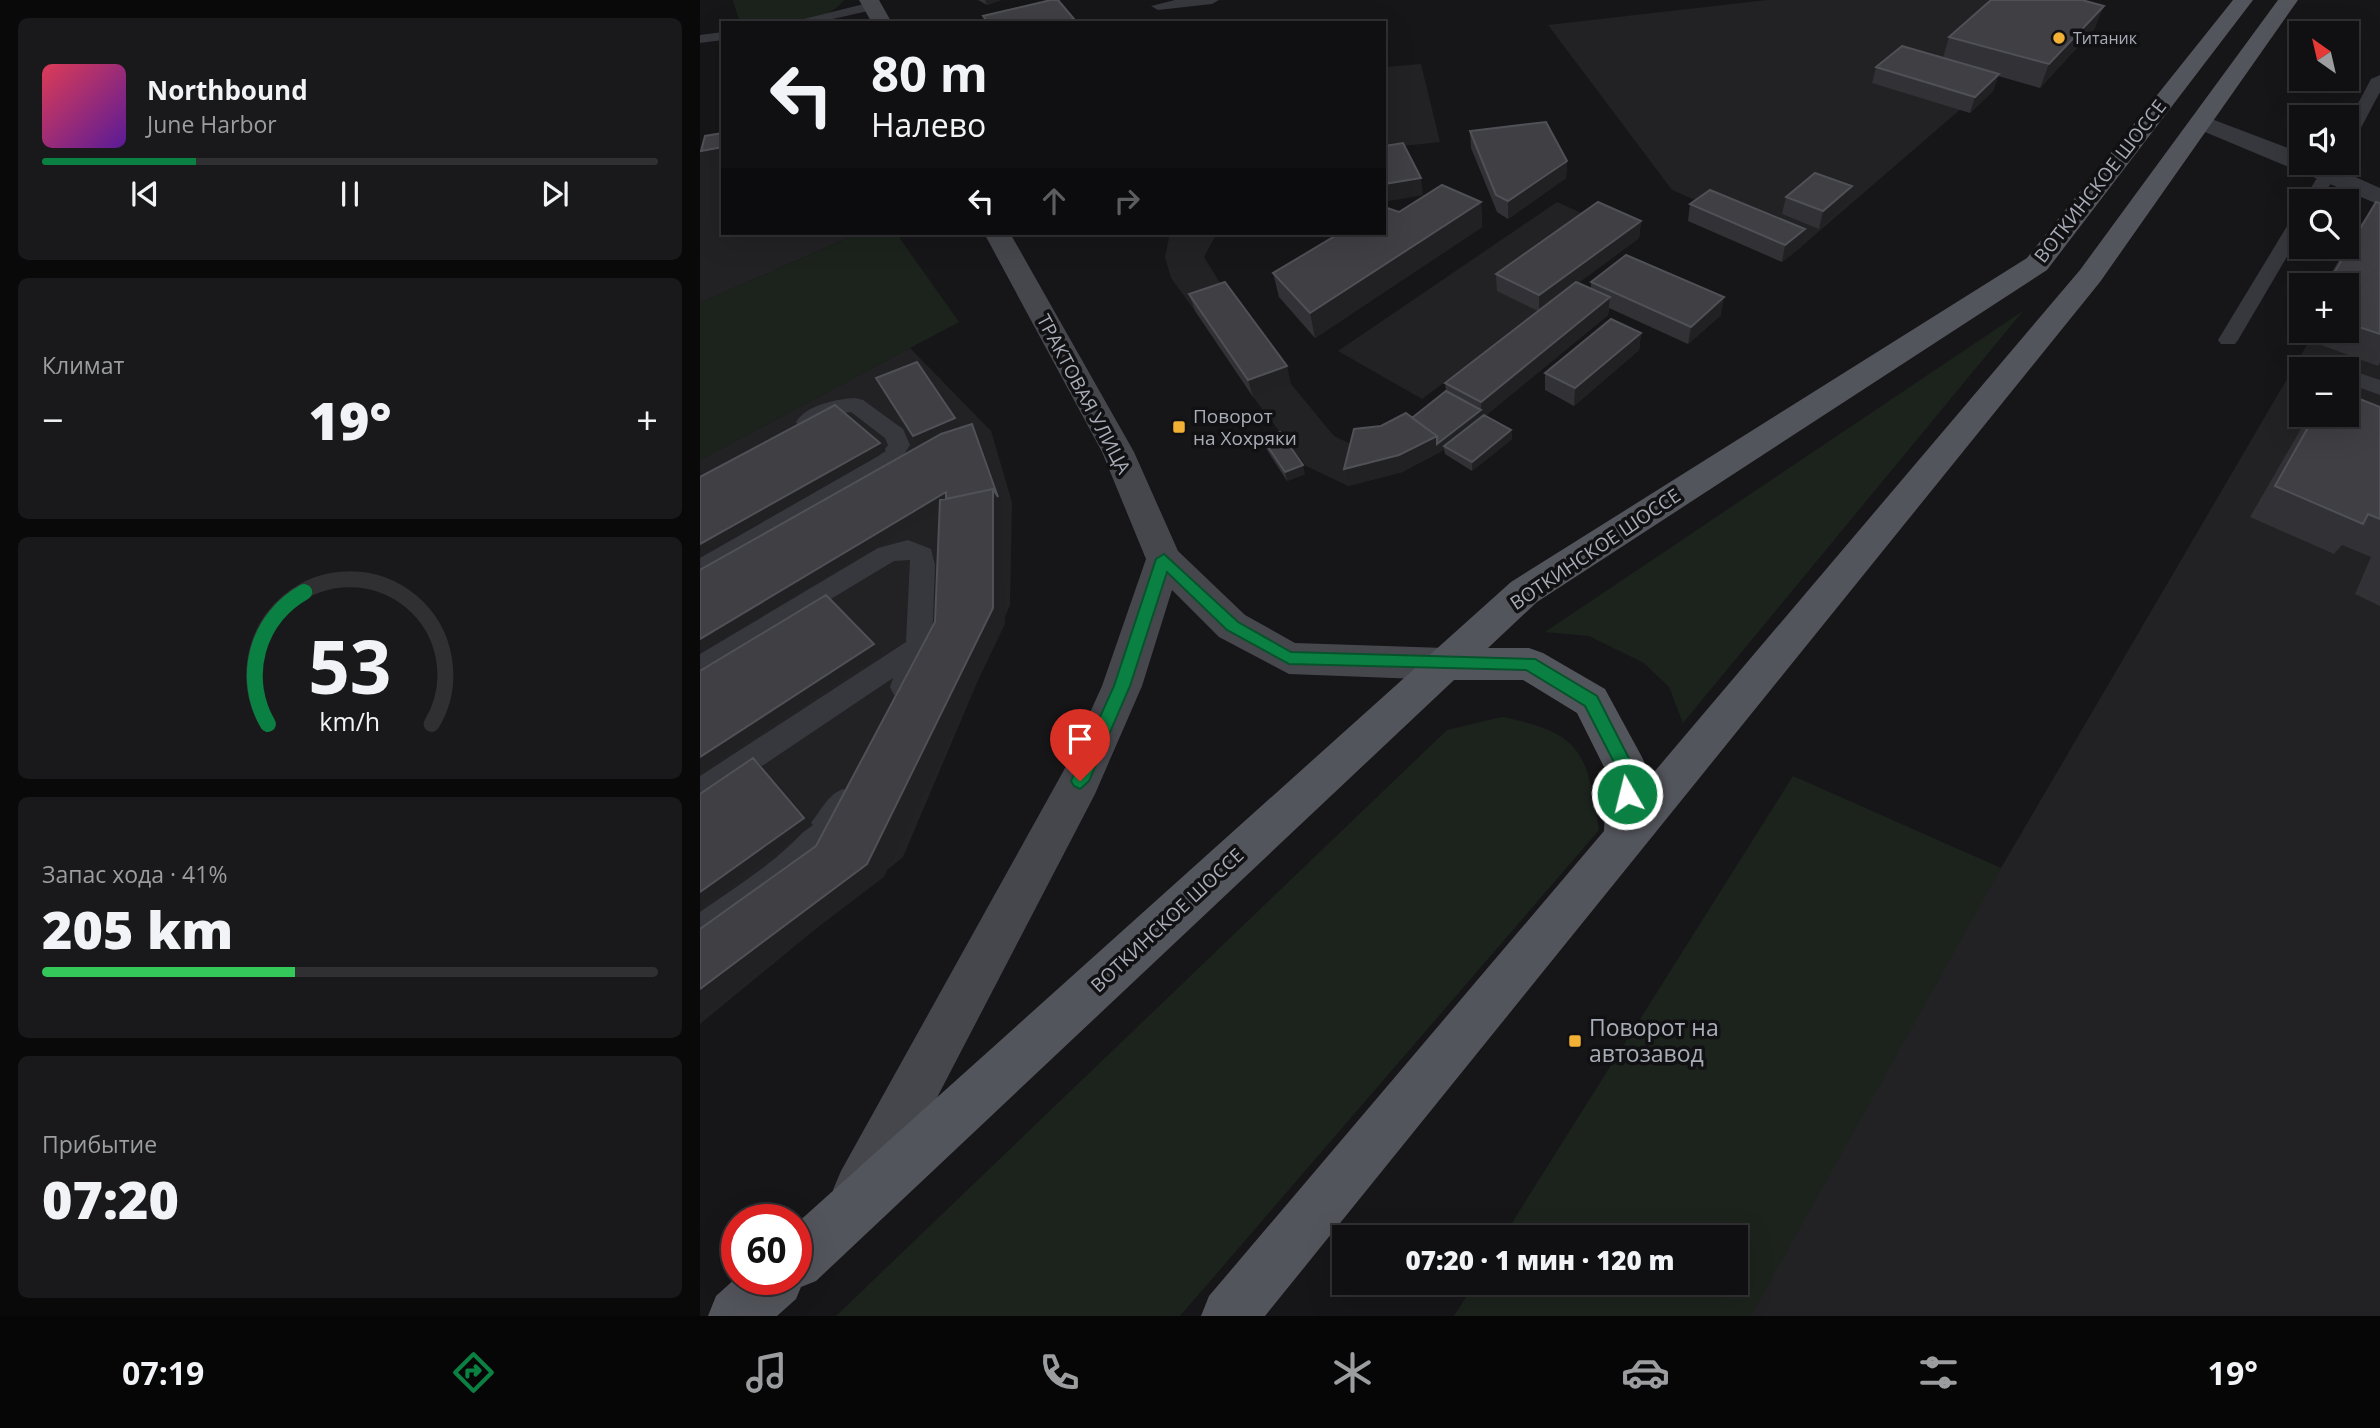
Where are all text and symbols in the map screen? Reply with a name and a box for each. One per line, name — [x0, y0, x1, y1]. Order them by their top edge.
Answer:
north arrow — [2289, 21, 2359, 91]
map controls — [2289, 21, 2359, 427]
place label: Титаник — [2073, 27, 2138, 49]
marker: Титаник — [2051, 30, 2067, 46]
text: 80 m — [871, 40, 988, 106]
icon: left — [756, 49, 847, 140]
text: Northbound — [147, 72, 308, 108]
street label: ВОТКИНСКОЕ ШОССЕ — [2028, 94, 2172, 268]
text: Налево — [871, 103, 986, 146]
button: sound — [2289, 105, 2359, 175]
text: June Harbor — [147, 108, 277, 140]
icon: previous — [126, 175, 164, 213]
icon: pause — [331, 175, 369, 213]
icon: next — [536, 175, 574, 213]
icon: left — [962, 182, 1000, 220]
icon: ahead — [1035, 182, 1073, 220]
icon: right — [1108, 182, 1146, 220]
button: search — [2289, 189, 2359, 259]
button: + — [2289, 273, 2359, 343]
street label: ТРАКТОВАЯ УЛИЦА — [1031, 310, 1137, 478]
text: Климат — [42, 349, 124, 381]
button: − — [2289, 357, 2359, 427]
text: 19° — [309, 384, 391, 455]
text: − — [42, 393, 64, 445]
text: + — [636, 393, 658, 445]
place label: Поворот на Хохряки — [1193, 403, 1297, 451]
marker: Поворот на Хохряки — [1171, 419, 1187, 435]
street label: ВОТКИНСКОЕ ШОССЕ — [1505, 482, 1685, 616]
text: 53 — [308, 616, 392, 715]
text: km/h — [320, 704, 380, 738]
pin — [1050, 709, 1110, 781]
icon: arrive — [1061, 720, 1099, 758]
position arrow — [1590, 757, 1664, 831]
street label: ВОТКИНСКОЕ ШОССЕ — [1085, 842, 1249, 998]
text: Запас хода · 41% — [42, 858, 227, 890]
text: 205 km — [42, 893, 233, 964]
place label: Поворот на автозавод — [1589, 1011, 1719, 1069]
marker: Поворот на автозавод — [1567, 1033, 1583, 1049]
text: Прибытие — [42, 1128, 157, 1160]
text: 07:20 — [42, 1163, 179, 1234]
speed limit sign: 60 — [721, 1204, 812, 1295]
text: 07:20 · 1 мин · 120 m — [1405, 1242, 1675, 1278]
icon: directions — [449, 1348, 498, 1397]
icon: music — [742, 1348, 791, 1397]
icon: phone — [1035, 1348, 1084, 1397]
icon: climate — [1328, 1348, 1377, 1397]
icon: car — [1621, 1348, 1670, 1397]
icon: filters — [1914, 1348, 1963, 1397]
text: 07:19 — [122, 1351, 204, 1394]
text: 19° — [2208, 1351, 2258, 1394]

